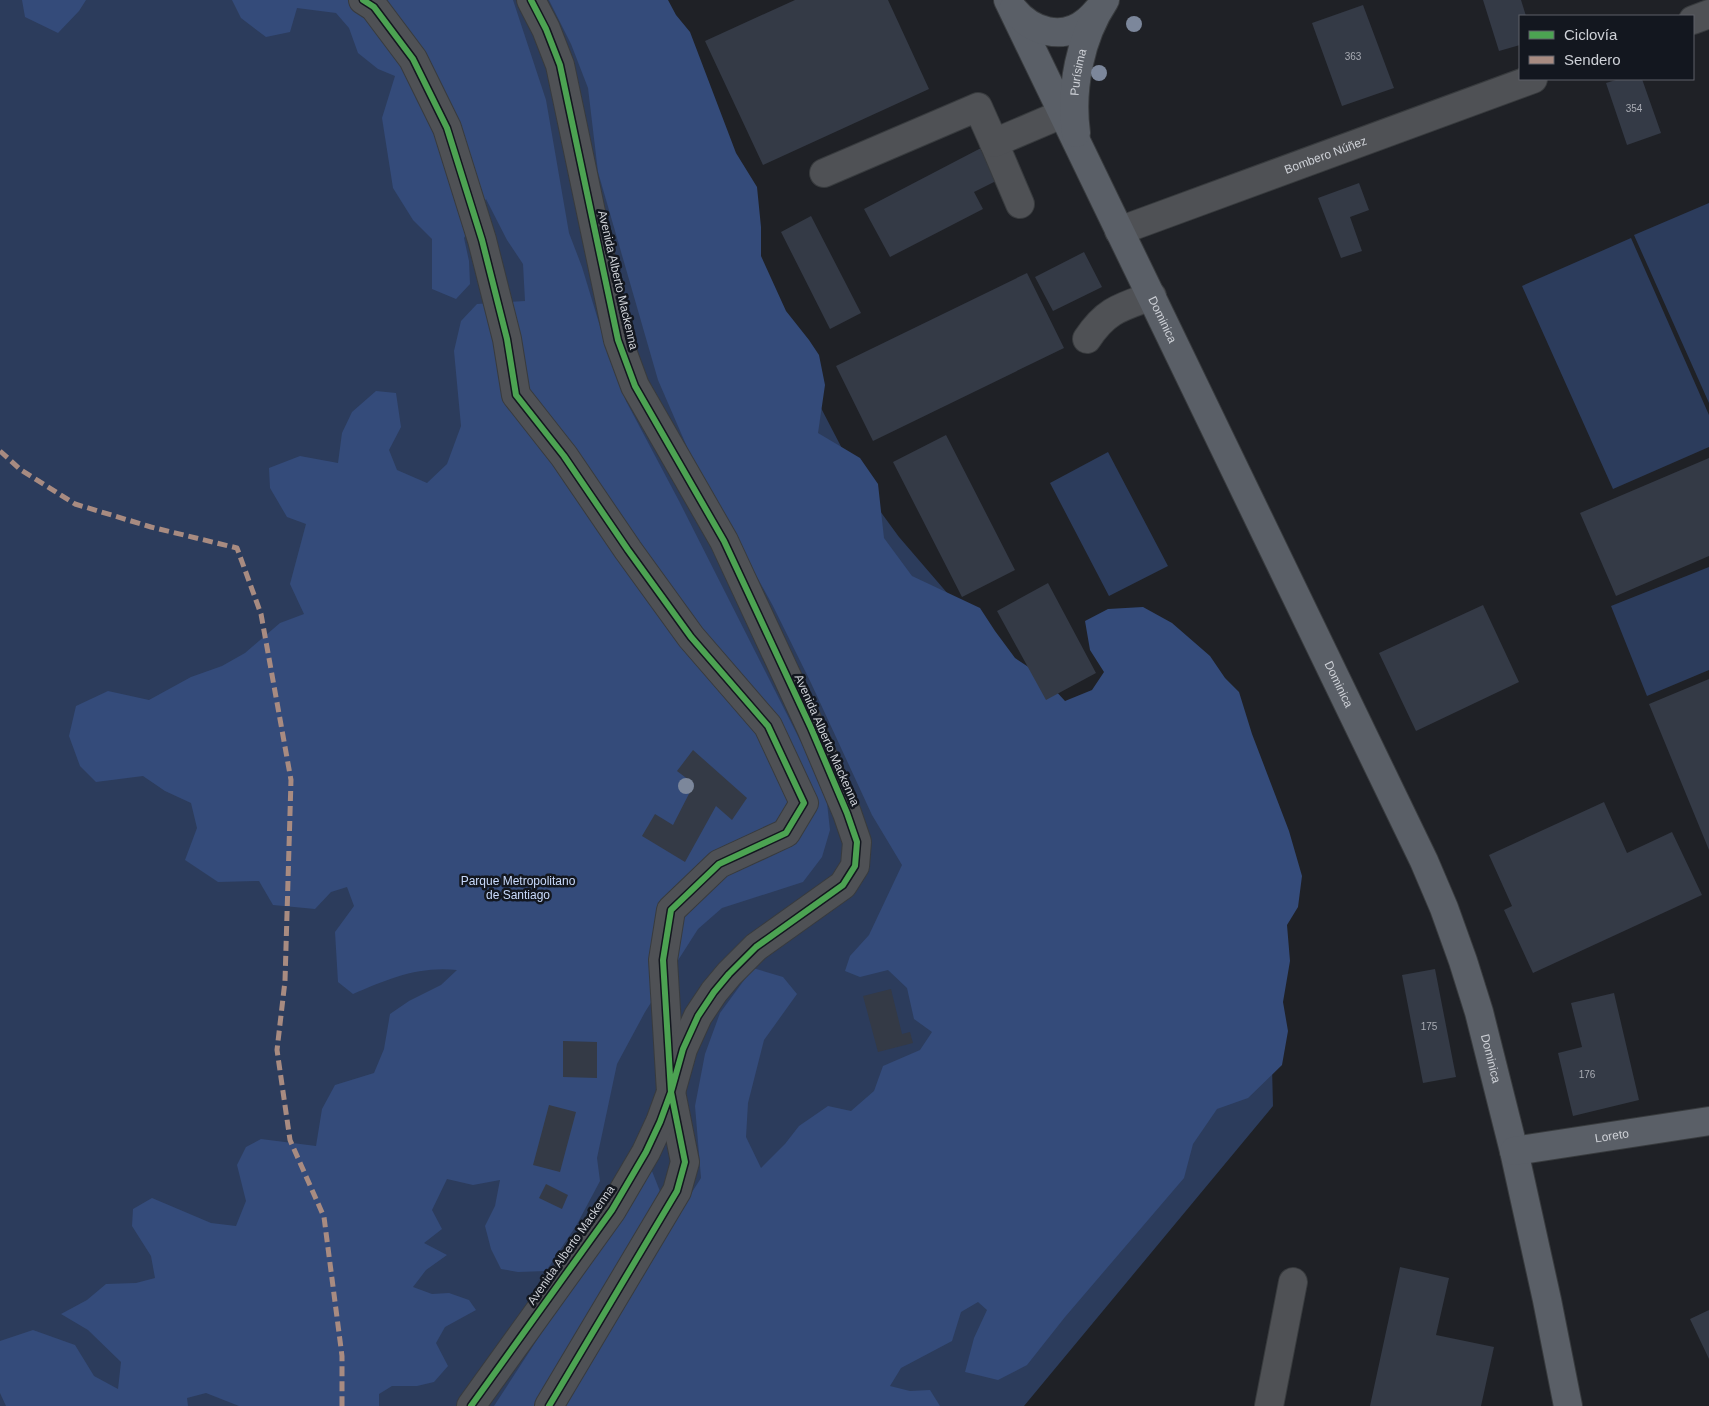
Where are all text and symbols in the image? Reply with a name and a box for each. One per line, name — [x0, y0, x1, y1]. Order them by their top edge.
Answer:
legend — [1519, 15, 1694, 80]
text: Ciclovía — [1564, 26, 1618, 43]
street label: Purísima — [1068, 47, 1089, 96]
house number: 363 — [1345, 51, 1362, 62]
text: Sendero — [1564, 51, 1621, 68]
house number: 354 — [1626, 103, 1643, 114]
street label: Bombero Núñez — [1282, 134, 1369, 177]
street label: Avenida Alberto Mackenna — [595, 209, 641, 351]
street label: Dominica — [1145, 294, 1180, 346]
street label: Dominica — [1321, 659, 1356, 710]
street label: Avenida Alberto Mackenna — [792, 672, 863, 808]
park label: Parque Metropolitano de Santiago — [461, 874, 576, 902]
house number: 175 — [1421, 1021, 1438, 1032]
street label: Dominica — [1478, 1032, 1504, 1085]
house number: 176 — [1579, 1069, 1596, 1080]
street label: Loreto — [1594, 1126, 1630, 1145]
street label: Avenida Alberto Mackenna — [524, 1182, 618, 1307]

